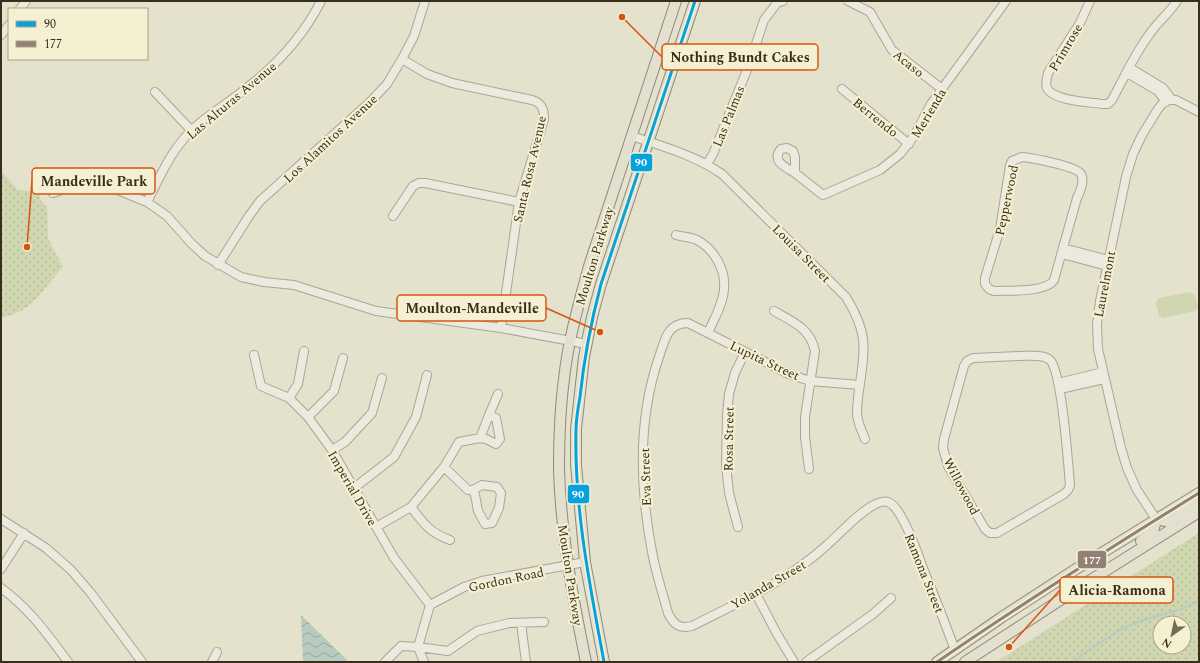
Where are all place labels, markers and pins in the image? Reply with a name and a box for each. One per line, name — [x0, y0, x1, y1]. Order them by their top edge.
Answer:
callout: Nothing Bundt Cakes — [662, 44, 818, 70]
callout: Mandeville Park — [32, 168, 155, 194]
callout: Moulton-Mandeville — [397, 295, 546, 321]
callout: Alicia-Ramona — [1060, 577, 1173, 603]

